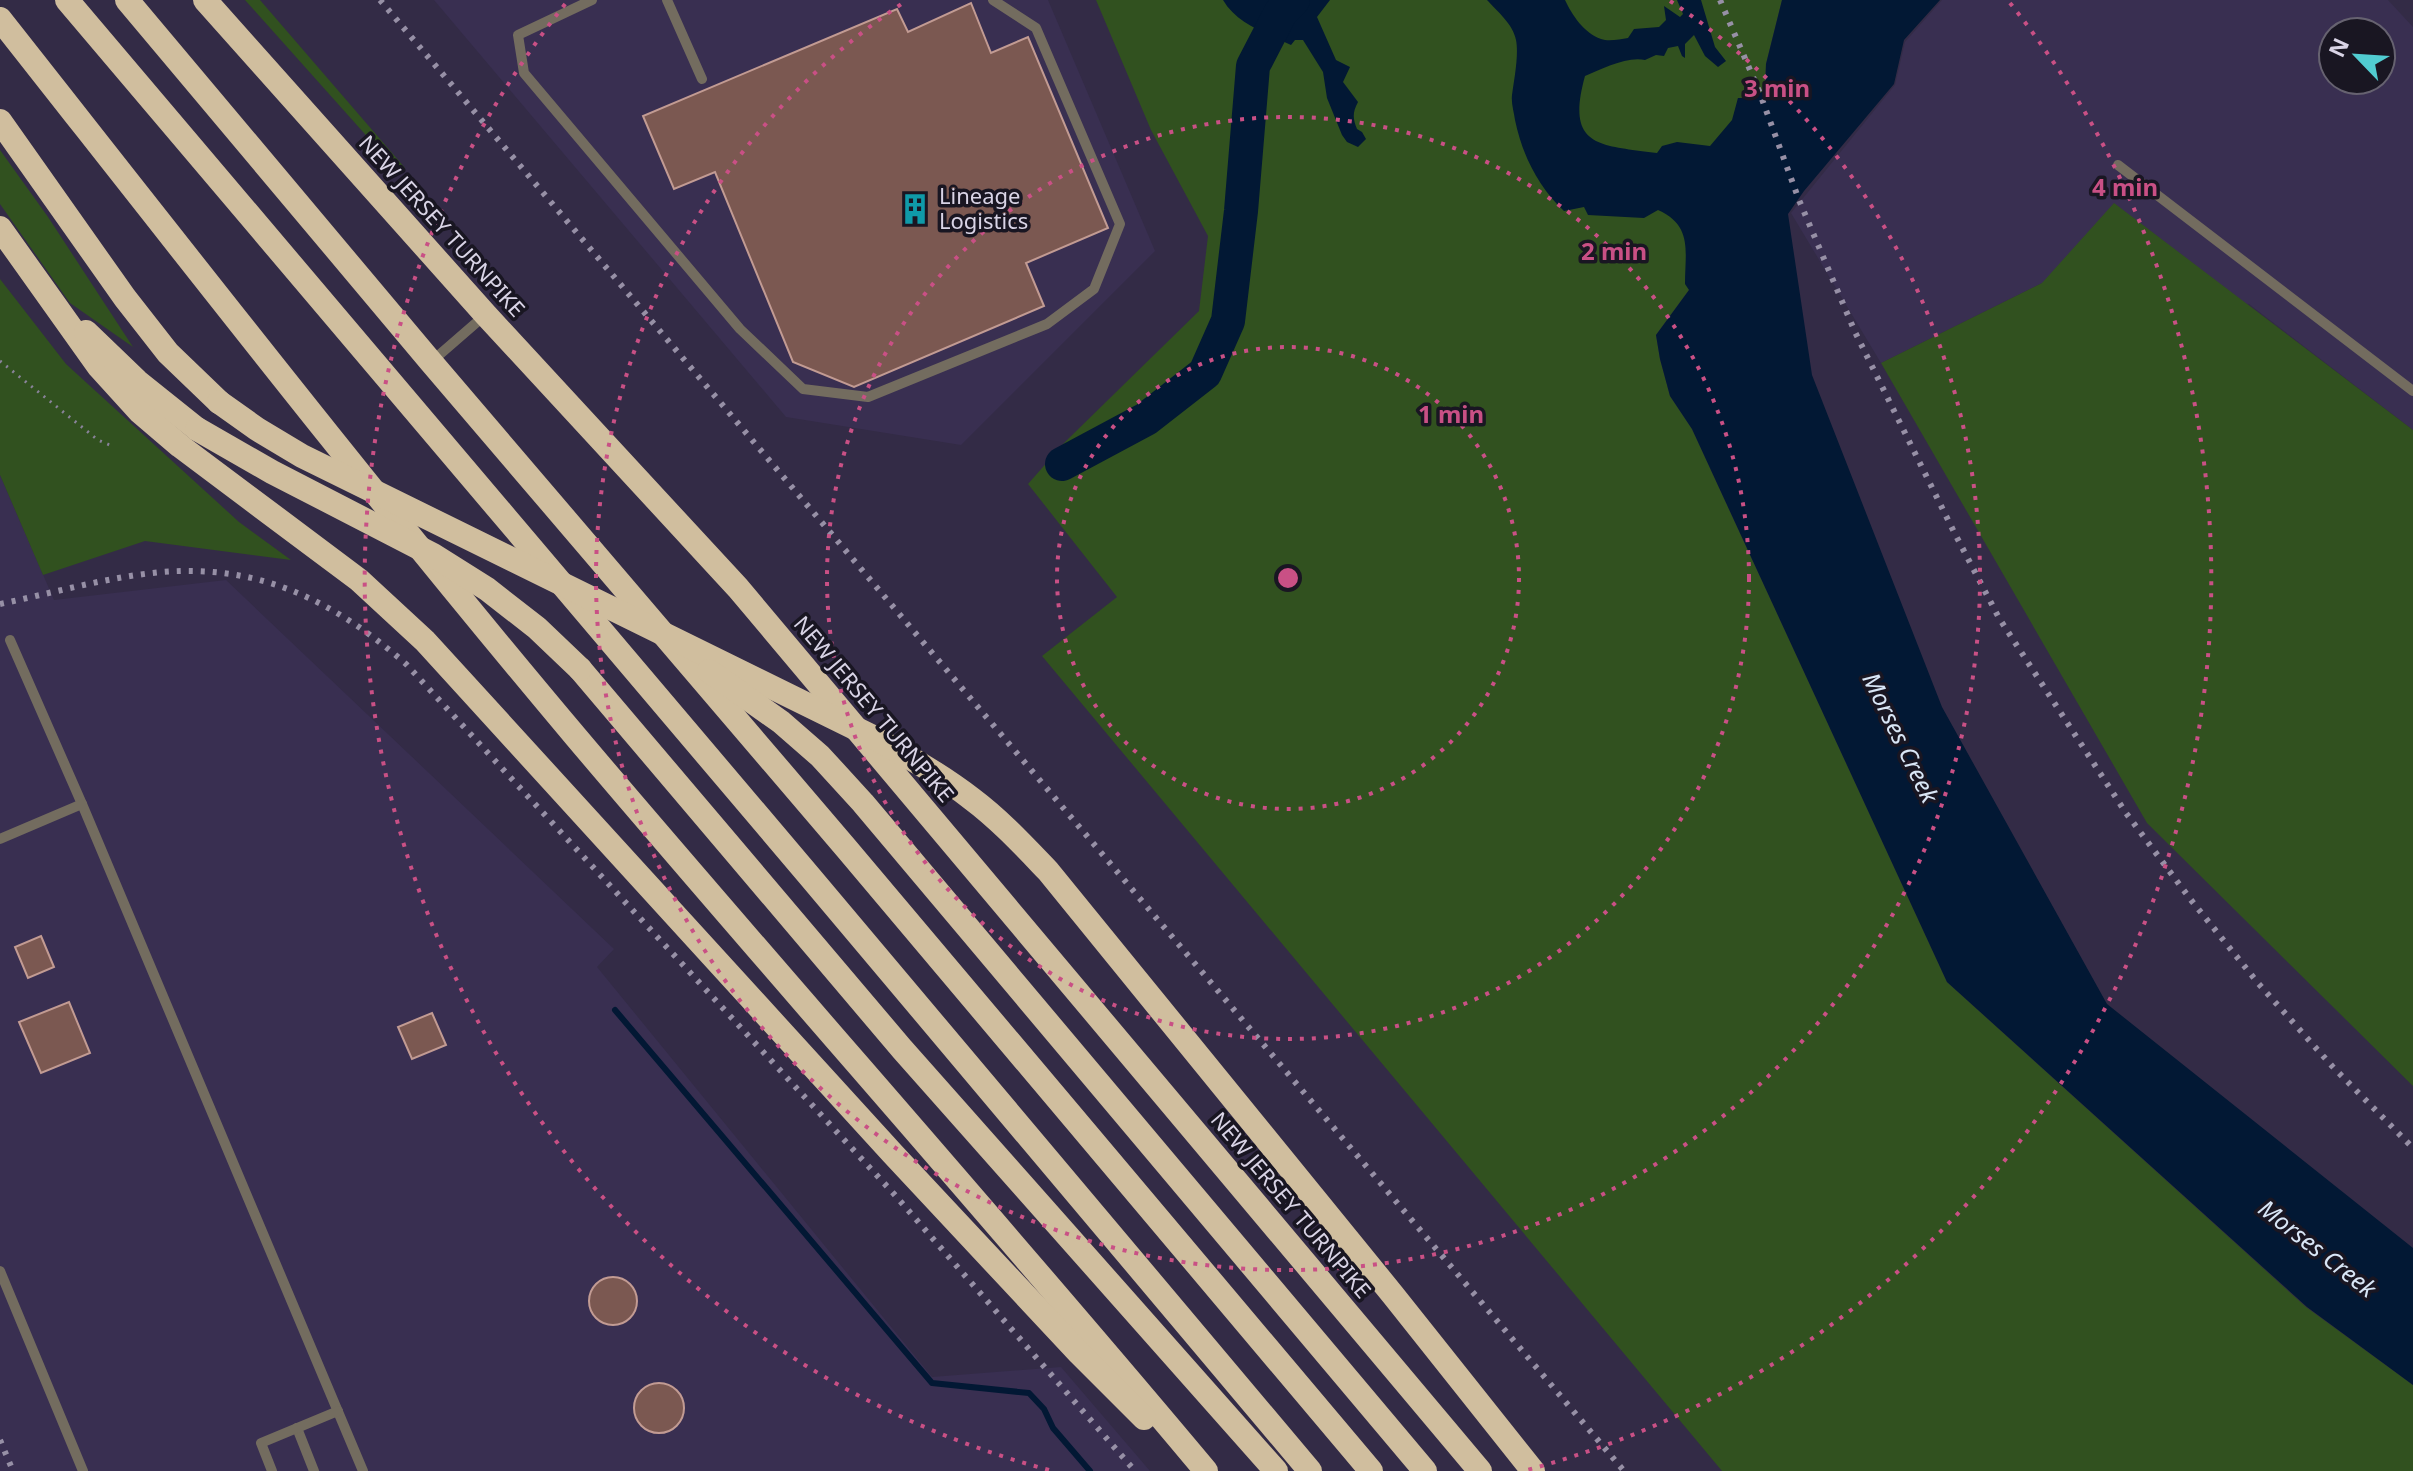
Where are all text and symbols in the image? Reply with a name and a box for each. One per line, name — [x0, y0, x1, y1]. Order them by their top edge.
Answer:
north arrow — [2317, 16, 2397, 96]
text: N — [2321, 33, 2355, 62]
text: 3 min — [1744, 71, 1810, 104]
street label: NEW JERSEY TURNPIKE — [353, 128, 532, 323]
text: 4 min — [2092, 170, 2158, 203]
place label: Lineage Logistics — [939, 180, 1028, 235]
building icon: Lineage Logistics — [898, 192, 932, 226]
text: 2 min — [1581, 234, 1647, 267]
text: 1 min — [1418, 397, 1484, 430]
centre of rings — [1274, 564, 1302, 592]
street label: NEW JERSEY TURNPIKE — [788, 609, 962, 808]
water label: Morses Creek — [1856, 667, 1948, 809]
street label: NEW JERSEY TURNPIKE — [1205, 1105, 1379, 1304]
water label: Morses Creek — [2252, 1191, 2385, 1305]

